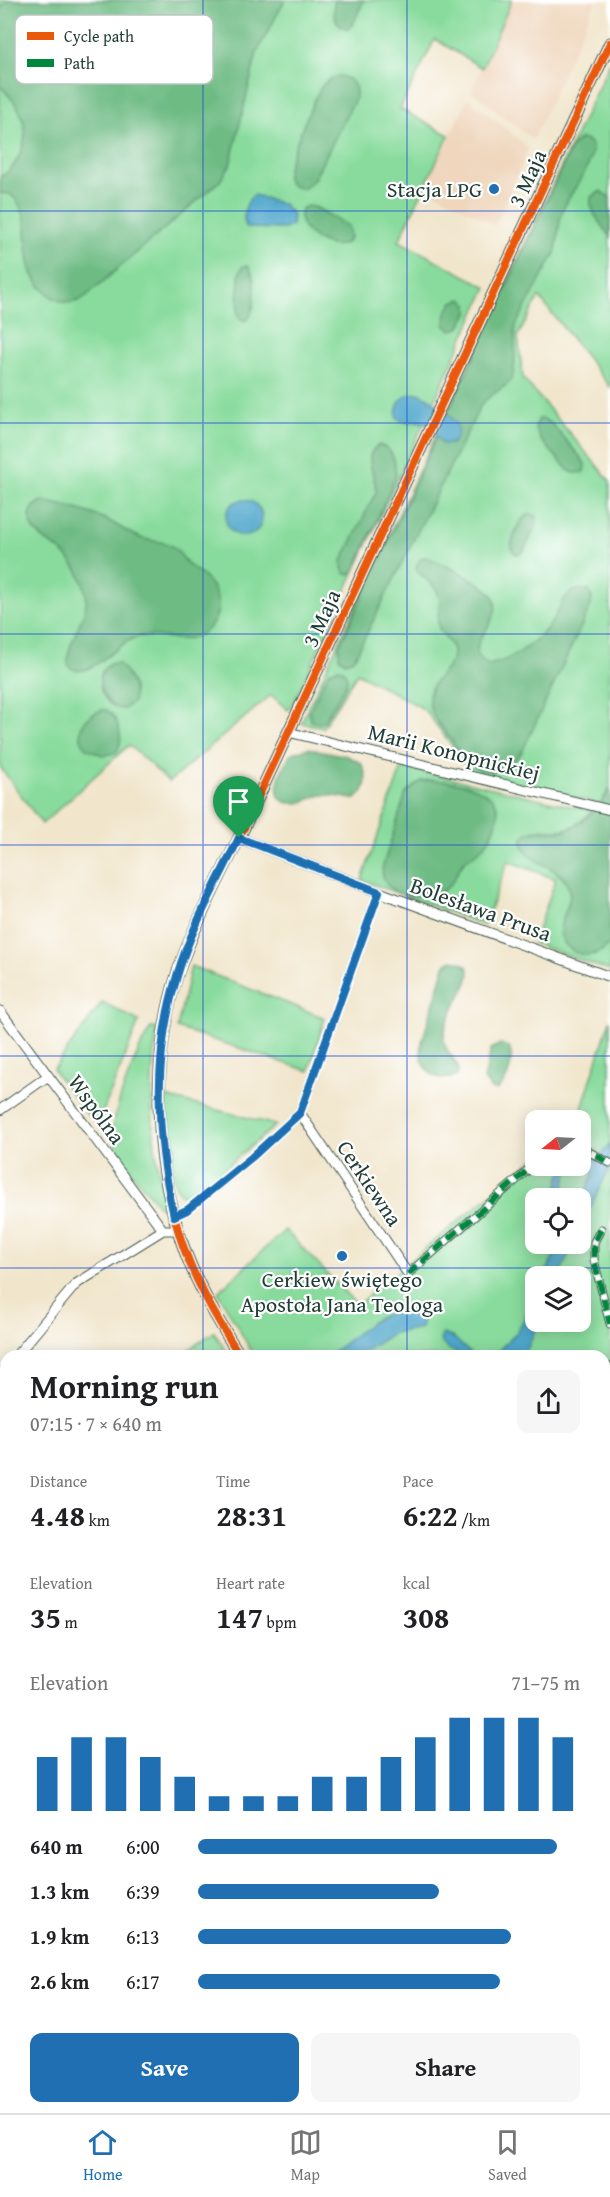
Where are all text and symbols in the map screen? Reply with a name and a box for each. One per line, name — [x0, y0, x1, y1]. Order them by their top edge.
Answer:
legend — [15, 15, 213, 84]
text: Cycle path — [64, 24, 134, 48]
text: Path — [64, 51, 95, 75]
street label: 3 Maja — [500, 143, 554, 212]
place label: Stacja LPG — [387, 173, 482, 205]
marker: Stacja LPG — [487, 182, 501, 196]
street label: 3 Maja — [294, 583, 348, 652]
street label: Marii Konopnickiej — [365, 715, 543, 789]
pin — [213, 776, 264, 838]
icon: arrive — [222, 785, 255, 818]
street label: Bolesława Prusa — [406, 869, 557, 950]
street label: Wspólna — [61, 1067, 134, 1151]
north arrow — [525, 1110, 591, 1176]
map controls — [525, 1110, 591, 1332]
street label: Cerkiewna — [330, 1134, 411, 1233]
button: locate — [525, 1188, 591, 1254]
marker: Cerkiew świętego Apostoła Jana Teologa — [335, 1249, 349, 1263]
place label: Cerkiew świętego Apostoła Jana Teologa — [241, 1263, 444, 1320]
button: layers — [525, 1266, 591, 1332]
text: Morning run — [30, 1362, 219, 1410]
button: share — [517, 1370, 580, 1433]
text: 07:15 · 7 × 640 m — [30, 1409, 162, 1438]
text: Distance — [30, 1469, 87, 1493]
text: Time — [216, 1469, 250, 1493]
text: Pace — [403, 1469, 433, 1493]
text: 4.48 — [30, 1493, 85, 1537]
text: 28:31 — [216, 1493, 287, 1537]
text: 6:22 — [403, 1493, 458, 1537]
text: km — [85, 1508, 110, 1532]
text: /km — [458, 1508, 490, 1532]
text: Elevation — [30, 1571, 93, 1595]
text: Heart rate — [216, 1571, 285, 1595]
text: kcal — [403, 1571, 430, 1595]
text: 35 — [30, 1595, 61, 1639]
text: 147 — [216, 1595, 263, 1639]
text: 308 — [403, 1595, 449, 1639]
text: m — [61, 1610, 78, 1634]
text: bpm — [263, 1610, 296, 1634]
text: Elevation — [30, 1668, 108, 1697]
text: 71–75 m — [511, 1668, 580, 1697]
text: 640 m — [30, 1832, 83, 1861]
text: 6:00 — [126, 1832, 160, 1861]
text: 1.3 km — [30, 1877, 89, 1906]
text: 6:39 — [126, 1877, 160, 1906]
text: 1.9 km — [30, 1922, 89, 1951]
text: 6:13 — [126, 1922, 160, 1951]
text: 2.6 km — [30, 1967, 89, 1996]
text: 6:17 — [126, 1967, 160, 1996]
button: Save — [30, 2033, 299, 2102]
button: Share — [311, 2033, 580, 2102]
tab: Home — [83, 2126, 123, 2186]
tab: Map — [289, 2126, 322, 2186]
tab: Saved — [488, 2126, 527, 2186]

